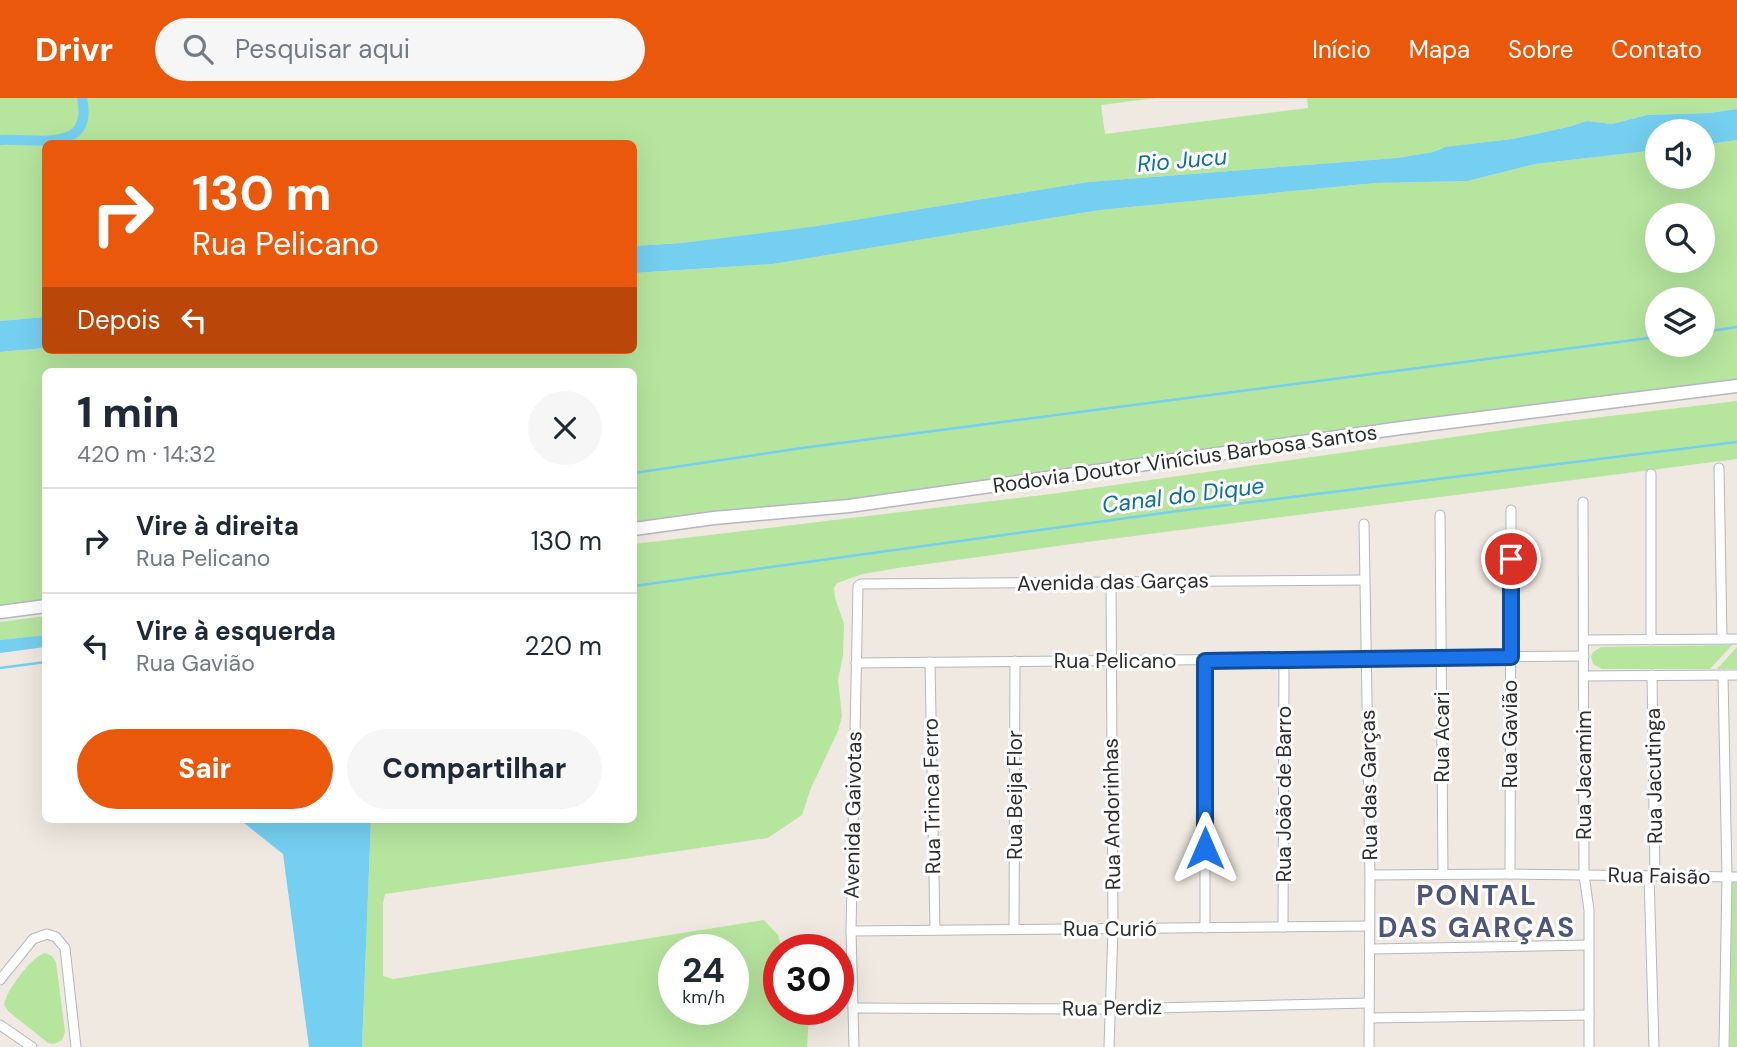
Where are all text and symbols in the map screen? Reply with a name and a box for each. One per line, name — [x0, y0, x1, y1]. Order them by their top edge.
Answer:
search box — [155, 18, 645, 81]
text: Drivr — [35, 28, 113, 71]
icon: search — [179, 30, 217, 68]
text: Pesquisar aqui — [235, 32, 410, 66]
text: Início — [1312, 34, 1371, 65]
text: Mapa — [1409, 34, 1470, 65]
text: Sobre — [1508, 34, 1573, 65]
text: Contato — [1611, 34, 1702, 65]
map controls — [1645, 119, 1715, 357]
button: sound — [1645, 119, 1715, 189]
water label: Rio Jucu — [1136, 141, 1228, 179]
text: 130 m — [192, 161, 332, 225]
icon: right — [77, 168, 168, 259]
button: search — [1645, 203, 1715, 273]
text: Rua Pelicano — [192, 223, 379, 265]
button: layers — [1645, 287, 1715, 357]
icon: left — [175, 301, 213, 339]
text: Depois — [77, 303, 161, 337]
text: 1 min — [77, 385, 180, 440]
button: close — [528, 391, 602, 465]
street label: Rodovia Doutor Vinícius Barbosa Santos — [991, 418, 1379, 500]
text: 420 m · 14:32 — [77, 439, 216, 469]
water label: Canal do Dique — [1100, 470, 1266, 520]
text: Vire à direita — [136, 509, 299, 543]
icon: right — [77, 522, 115, 560]
text: 130 m — [531, 524, 602, 558]
pin — [1481, 529, 1541, 589]
icon: arrive — [1492, 540, 1530, 578]
text: Rua Pelicano — [136, 543, 270, 573]
street label: Avenida das Garças — [1017, 566, 1209, 598]
text: Vire à esquerda — [136, 614, 336, 648]
icon: left — [77, 627, 115, 665]
text: 220 m — [524, 629, 602, 663]
street label: Rua Pelicano — [1054, 647, 1176, 675]
text: Rua Gavião — [136, 648, 255, 678]
street label: Rua Gavião — [1496, 680, 1524, 788]
street label: Rua Acari — [1428, 691, 1456, 783]
street label: Rua João de Barro — [1270, 706, 1298, 882]
street label: Rua Jacutinga — [1639, 708, 1669, 844]
street label: Rua das Garças — [1354, 709, 1384, 861]
street label: Rua Jacamim — [1570, 710, 1598, 840]
street label: Rua Trinca Ferro — [917, 718, 947, 874]
button: Sair — [77, 729, 333, 809]
button: Compartilhar — [347, 729, 602, 809]
street label: Rua Beija Flor — [1001, 730, 1029, 860]
street label: Avenida Gaivotas — [838, 731, 868, 899]
street label: Rua Andorinhas — [1097, 738, 1127, 890]
position arrow — [1168, 811, 1242, 885]
street label: Rua Faisão — [1607, 861, 1711, 891]
district label: PONTAL DAS GARÇAS — [1378, 877, 1576, 946]
street label: Rua Curió — [1063, 915, 1157, 943]
speed limit sign: 30 — [763, 934, 854, 1025]
text: 24 — [682, 947, 725, 993]
text: km/h — [682, 985, 725, 1009]
street label: Rua Perdiz — [1062, 993, 1162, 1023]

